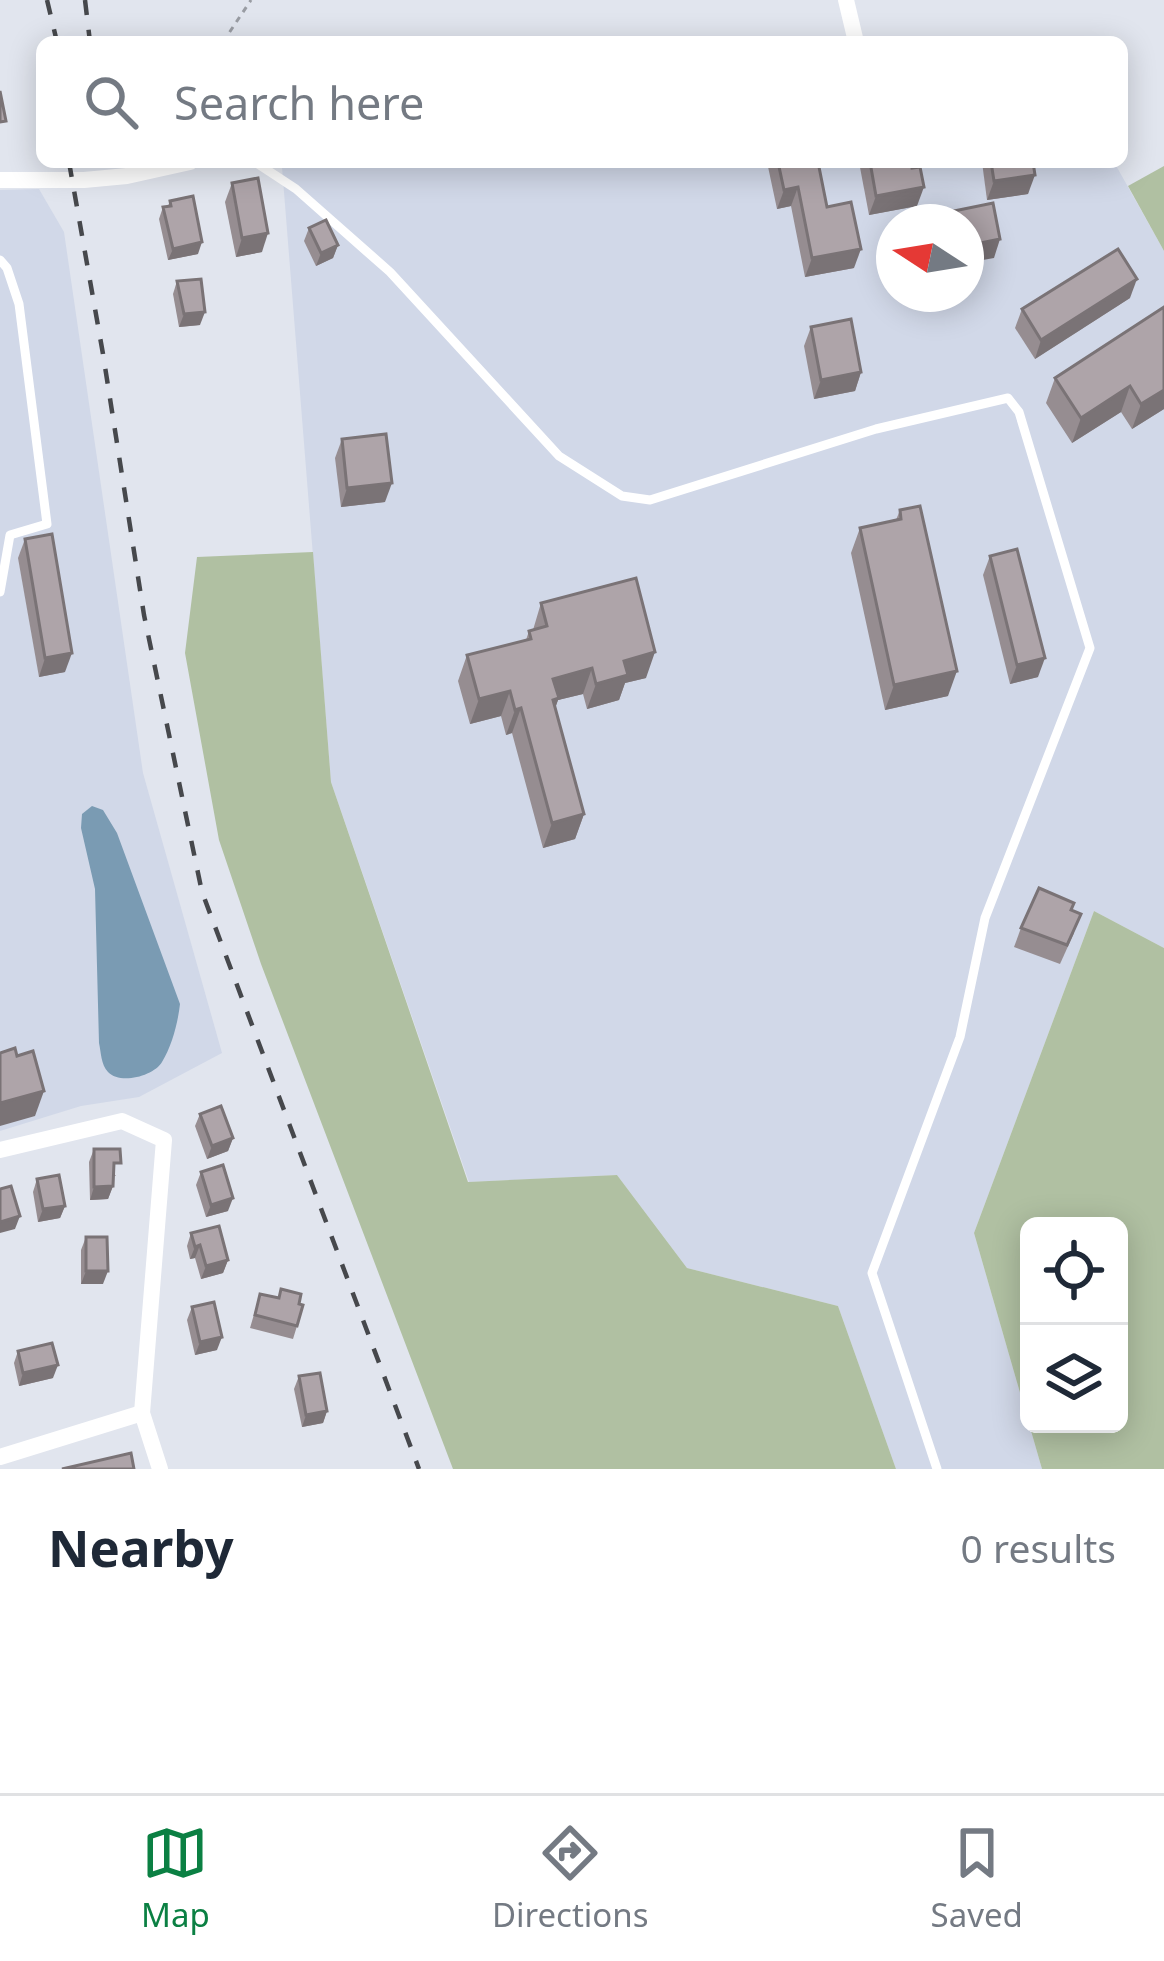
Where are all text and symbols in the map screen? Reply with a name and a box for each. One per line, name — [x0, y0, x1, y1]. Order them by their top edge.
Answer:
search box — [36, 36, 1128, 168]
icon: search — [78, 69, 144, 135]
text: Search here — [174, 72, 424, 133]
north arrow — [876, 204, 984, 312]
map controls — [1020, 1217, 1128, 1433]
button: locate — [1020, 1217, 1128, 1325]
button: layers — [1020, 1325, 1128, 1433]
text: Nearby — [48, 1512, 234, 1582]
text: 0 results — [961, 1521, 1116, 1574]
tab: Map — [141, 1820, 210, 1937]
tab: Directions — [492, 1820, 649, 1937]
tab: Saved — [931, 1820, 1023, 1937]

